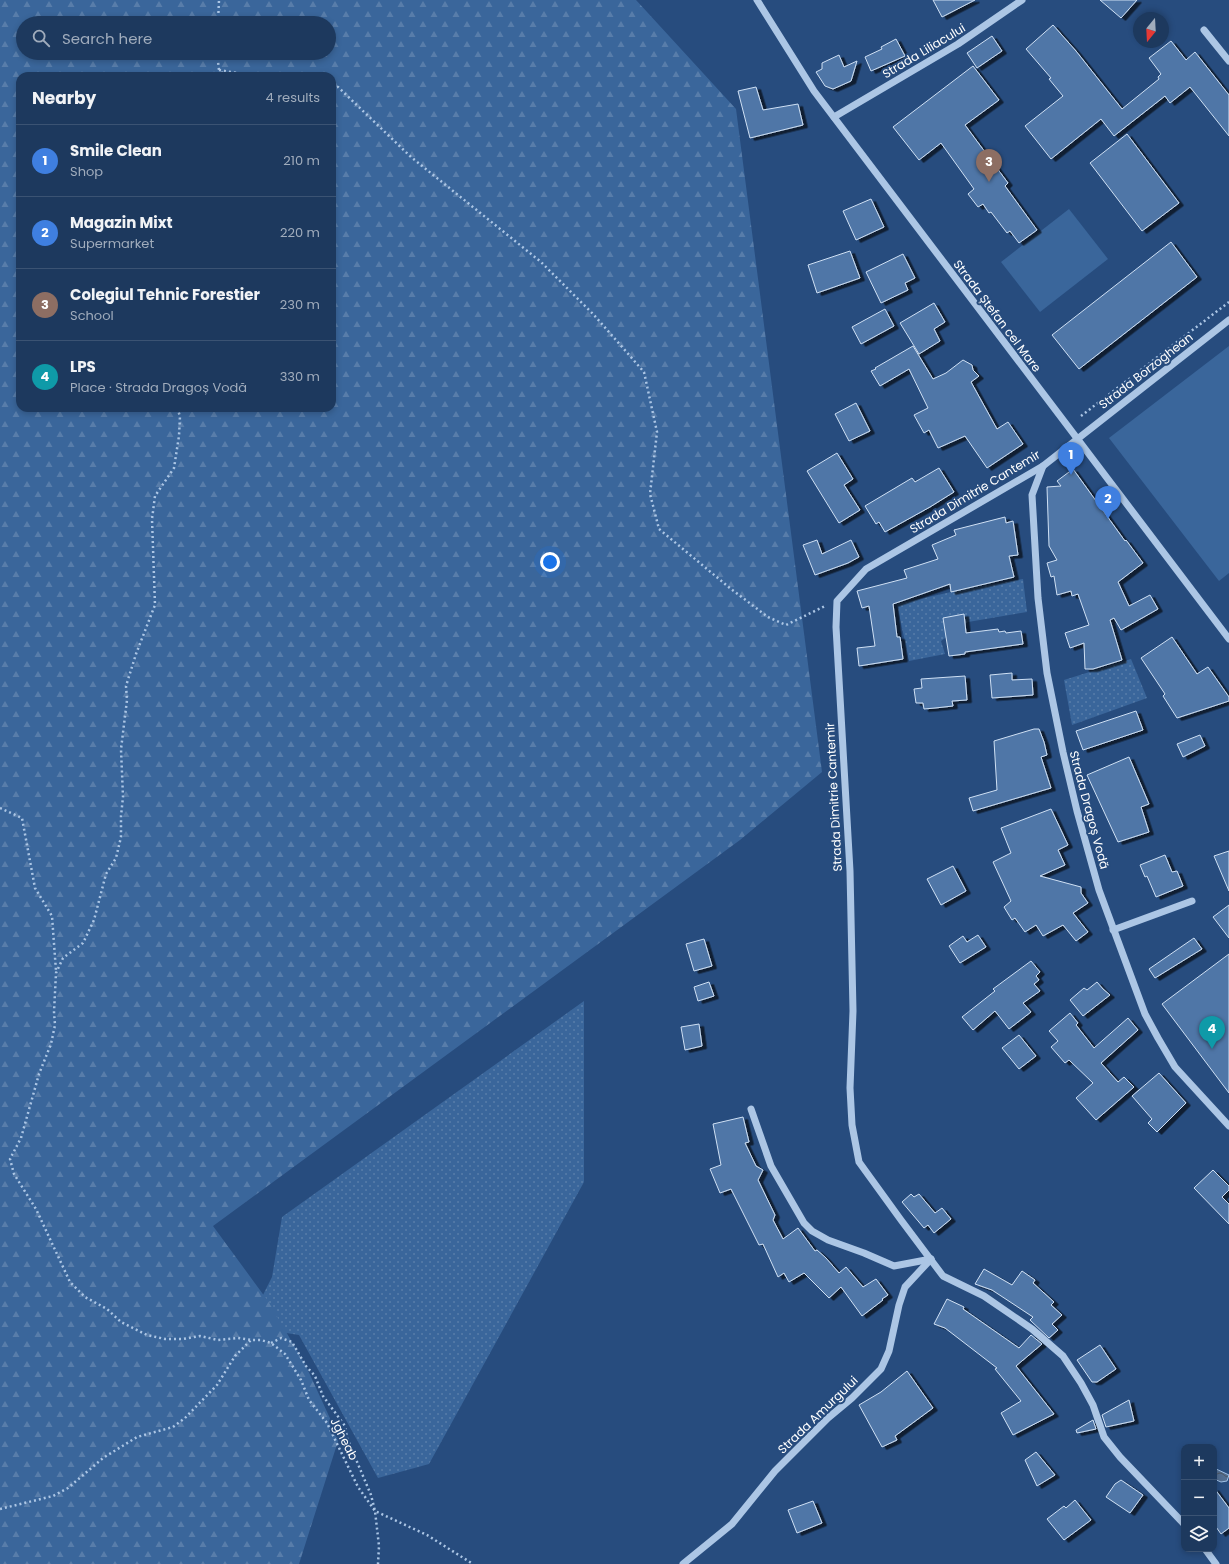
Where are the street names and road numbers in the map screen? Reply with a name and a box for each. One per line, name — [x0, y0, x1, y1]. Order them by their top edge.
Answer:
street label: Strada Liliacului — [879, 19, 968, 82]
street label: Strada Ștefan cel Mare — [950, 256, 1045, 375]
street label: Strada Borzoghean — [1095, 328, 1196, 413]
street label: Strada Dimitrie Cantemir — [906, 446, 1044, 537]
street label: Strada Dimitrie Cantemir — [821, 722, 846, 872]
street label: Strada Dragoș Vodă — [1066, 749, 1113, 871]
street label: Strada Amurgului — [774, 1372, 861, 1457]
street label: Jgheab — [326, 1414, 362, 1463]

